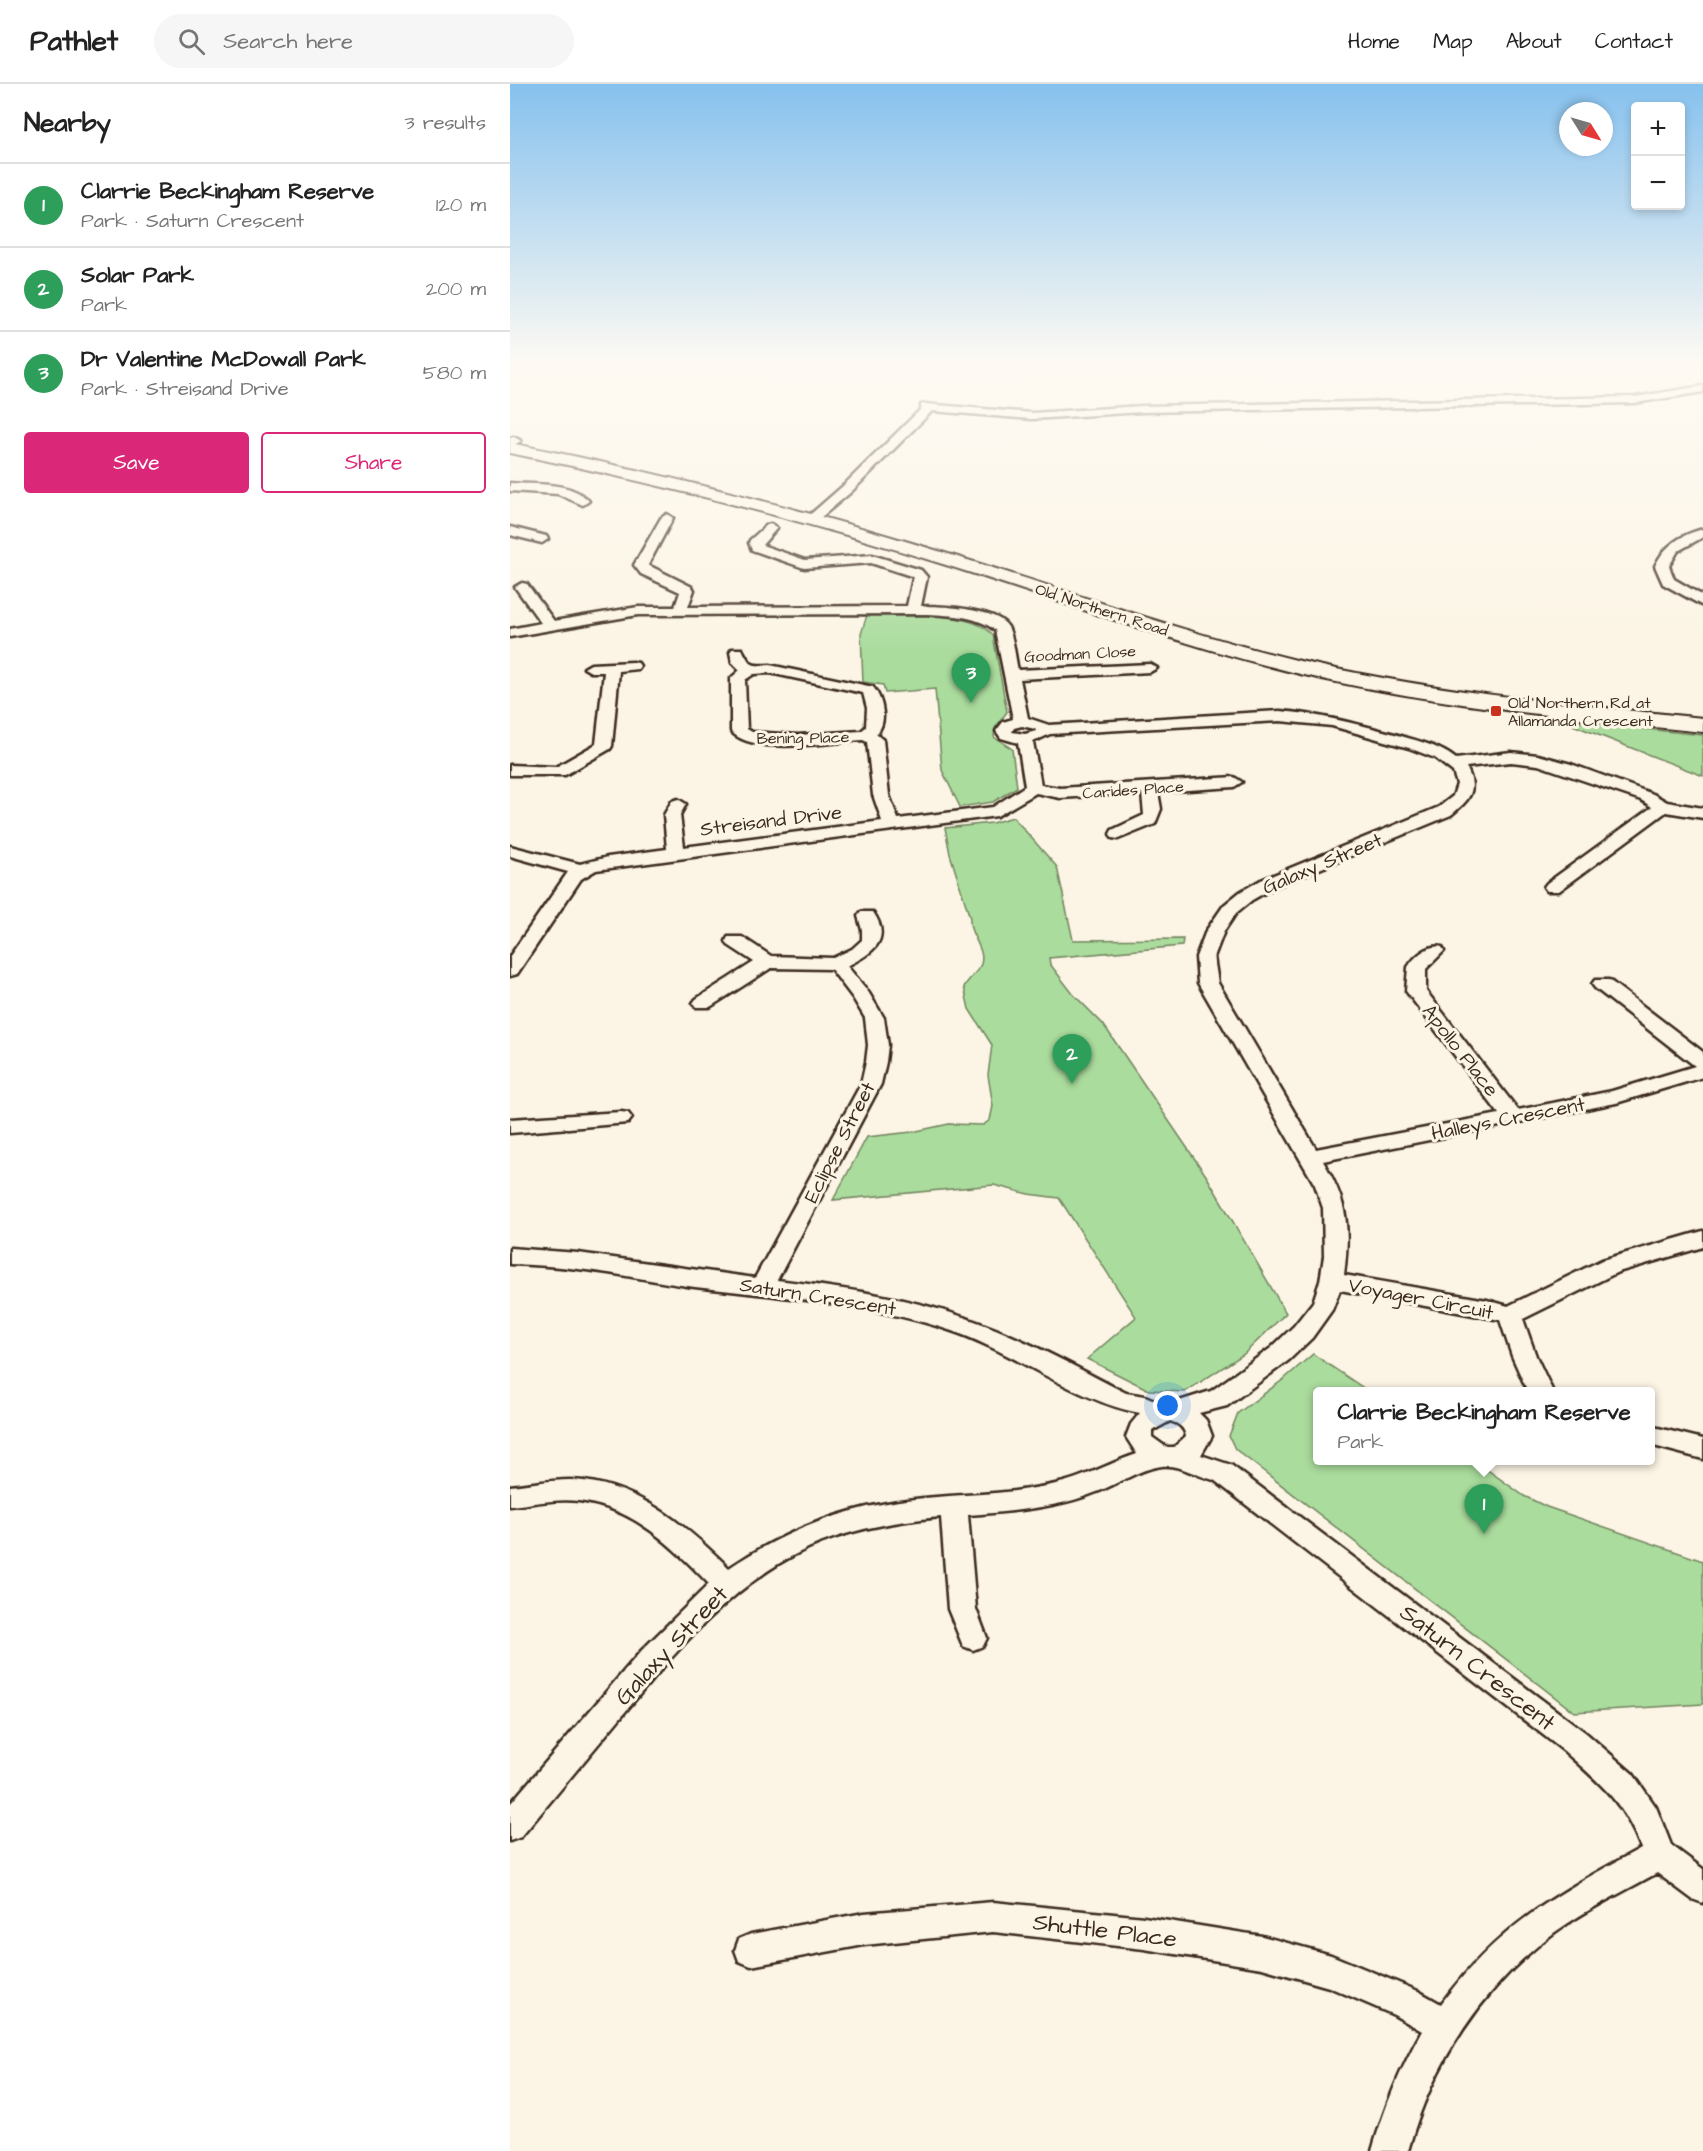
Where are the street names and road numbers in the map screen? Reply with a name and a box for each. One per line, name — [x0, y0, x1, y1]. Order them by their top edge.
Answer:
street label: Old Northern Road — [1032, 578, 1171, 642]
street label: Goodman Close — [1024, 640, 1137, 668]
street label: Bening Place — [756, 726, 850, 751]
street label: Carides Place — [1082, 775, 1185, 805]
street label: Streisand Drive — [699, 798, 844, 844]
street label: Galaxy Street — [1258, 826, 1387, 903]
street label: Apollo Place — [1415, 999, 1505, 1103]
street label: Eclipse Street — [797, 1077, 882, 1208]
street label: Halleys Crescent — [1429, 1090, 1588, 1149]
street label: Saturn Crescent — [738, 1271, 898, 1323]
street label: Voyager Circuit — [1346, 1271, 1496, 1328]
street label: Galaxy Street — [607, 1578, 737, 1714]
street label: Saturn Crescent — [1392, 1596, 1563, 1740]
street label: Shuttle Place — [1031, 1905, 1179, 1957]

